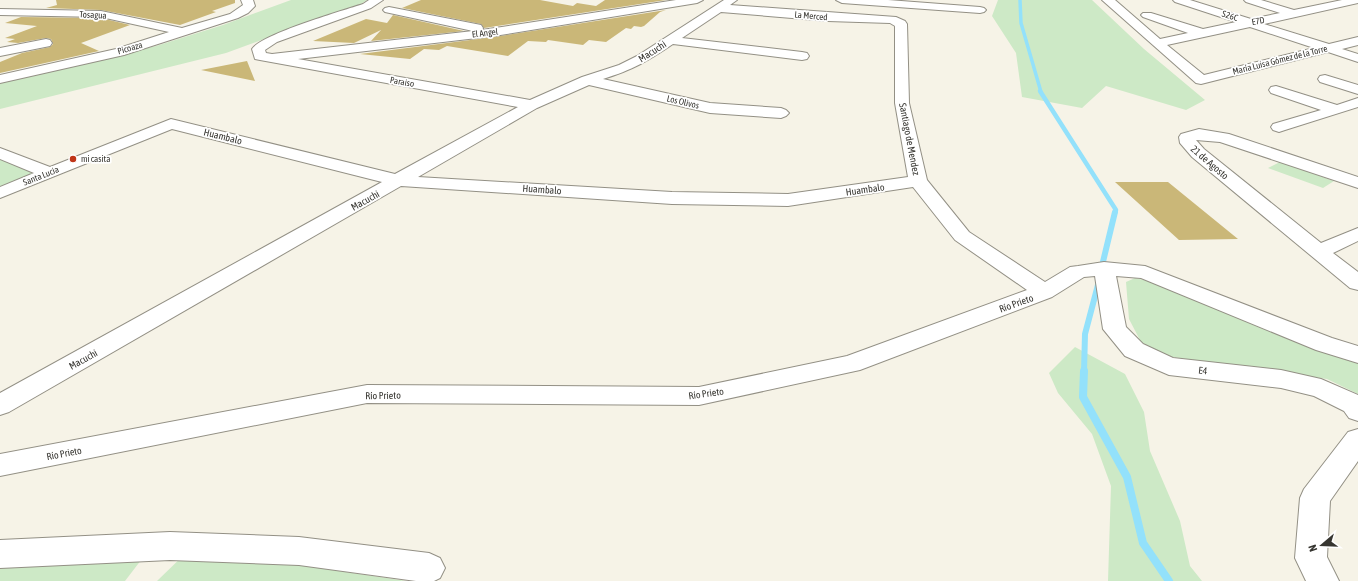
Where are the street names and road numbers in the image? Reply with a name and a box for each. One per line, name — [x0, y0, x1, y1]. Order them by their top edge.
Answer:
street label: Tosagua — [79, 9, 107, 21]
street label: S26C — [1221, 9, 1239, 23]
street label: La Merced — [794, 10, 828, 22]
street label: E7D — [1251, 15, 1265, 27]
street label: El Angel — [471, 26, 499, 40]
street label: Macuchi — [636, 38, 668, 64]
street label: Picoaza — [116, 40, 144, 56]
street label: María Luisa Gómez de la Torre — [1232, 43, 1328, 77]
street label: Paraiso — [389, 75, 415, 89]
street label: Los Olivos — [666, 93, 700, 111]
street label: Santiago de Mendez — [897, 102, 922, 177]
street label: Huambalo — [203, 126, 243, 147]
street label: 21 de Agosto — [1189, 143, 1231, 182]
street label: Santa Lucia — [22, 164, 60, 188]
street label: Huambalo — [845, 181, 886, 198]
street label: Huambalo — [522, 183, 562, 196]
street label: Macuchi — [349, 188, 381, 213]
street label: Río Prieto — [998, 292, 1035, 315]
street label: Macuchi — [67, 347, 99, 372]
street label: E4 — [1198, 365, 1208, 376]
street label: Río Prieto — [688, 386, 725, 401]
street label: Río Prieto — [365, 390, 401, 401]
street label: Río Prieto — [46, 445, 83, 462]

